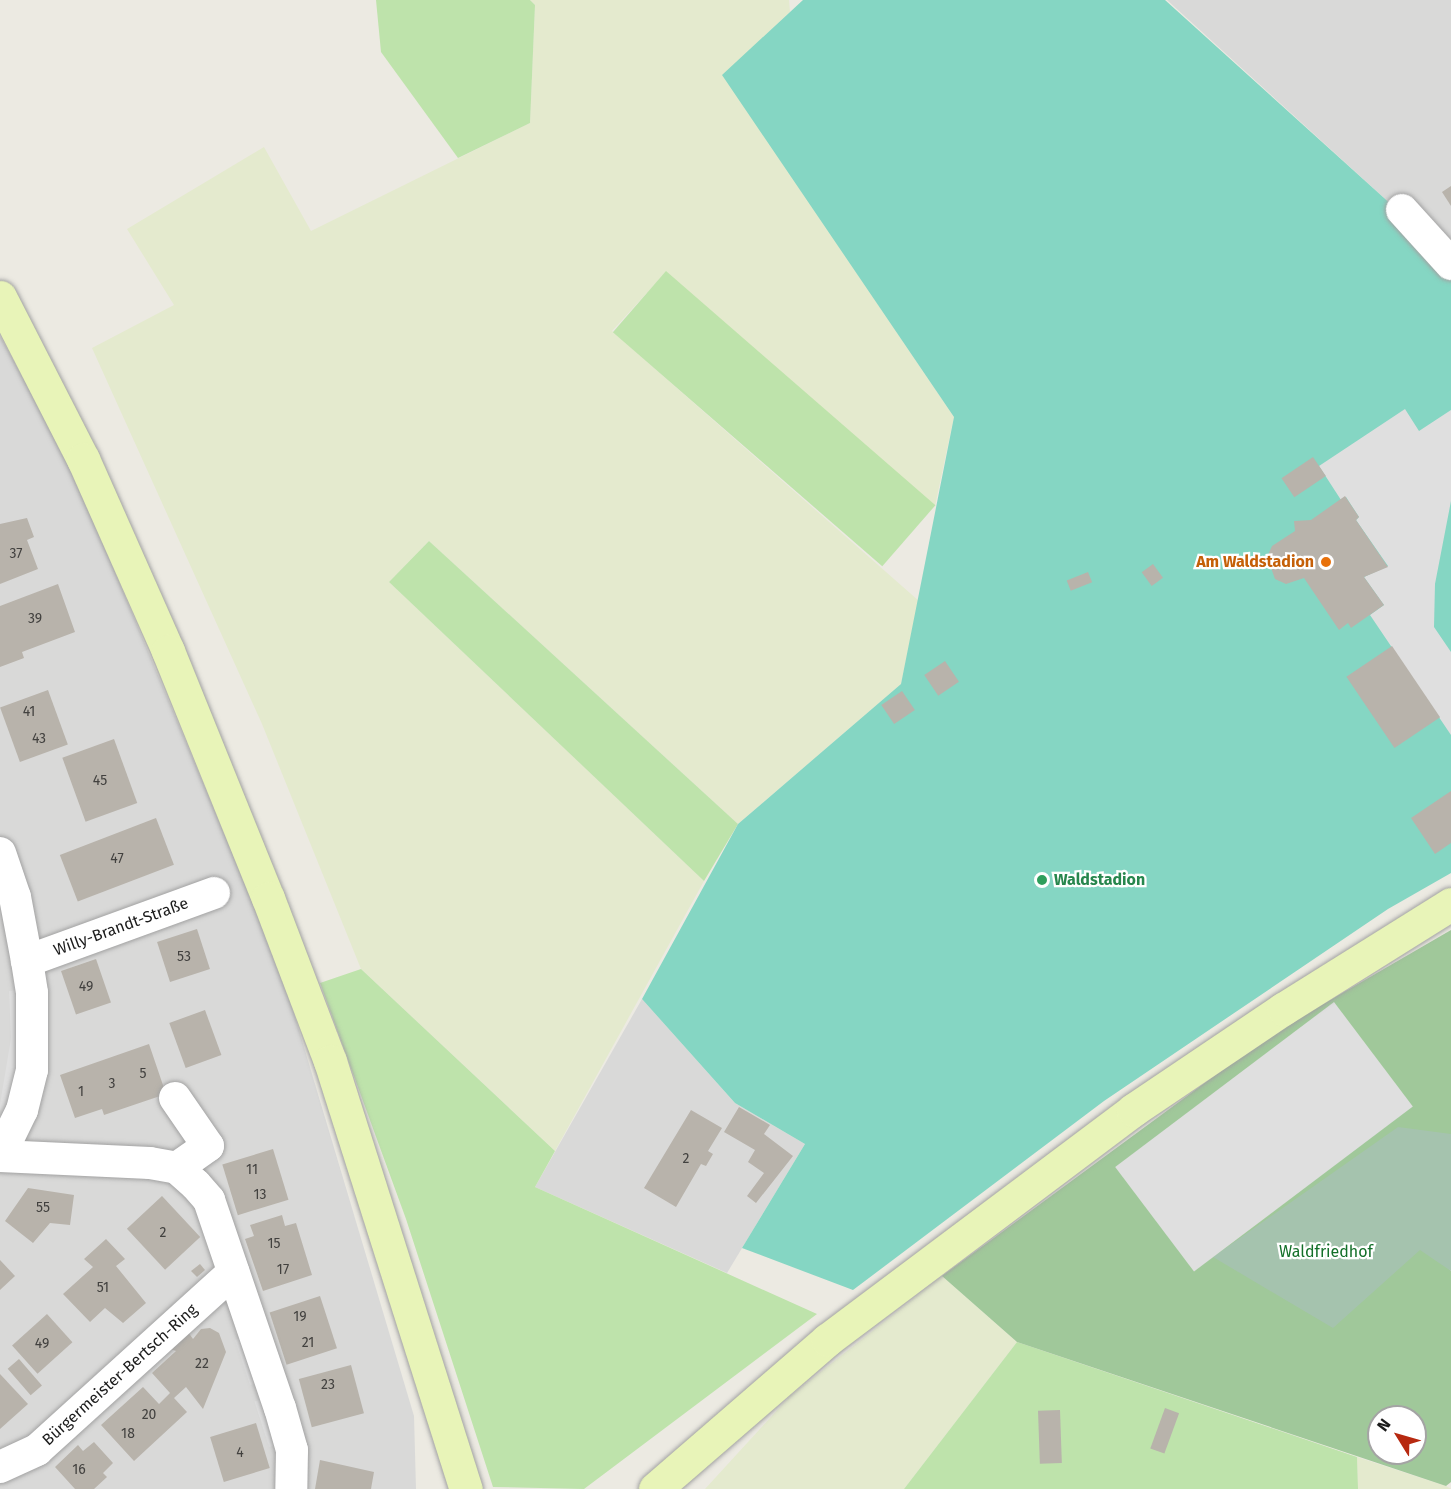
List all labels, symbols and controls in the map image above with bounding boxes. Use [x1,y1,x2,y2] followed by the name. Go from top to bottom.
[9,546,23,562] house number: 37
[1196,552,1314,572] place label: Am Waldstadion
[1319,555,1333,569] marker: Am Waldstadion
[28,611,42,627] house number: 39
[23,704,35,720] house number: 41
[32,731,46,747] house number: 43
[93,773,107,789] house number: 45
[110,851,124,867] house number: 47
[1054,870,1145,890] place label: Waldstadion
[1035,873,1049,887] marker: Waldstadion
[51,894,191,960] street label: Willy-Brandt-Straße
[177,949,191,965] house number: 53
[79,979,93,995] house number: 49
[139,1066,147,1082] house number: 5
[109,1076,115,1092] house number: 3
[78,1084,84,1100] house number: 1
[683,1151,689,1167] house number: 2
[246,1162,258,1178] house number: 11
[253,1187,267,1203] house number: 13
[36,1200,50,1216] house number: 55
[160,1225,166,1241] house number: 2
[267,1236,281,1252] house number: 15
[1279,1242,1373,1262] park label: Waldfriedhof
[277,1262,289,1278] house number: 17
[97,1280,109,1296] house number: 51
[39,1300,201,1450] street label: Bürgermeister-Bertsch-Ring
[293,1309,307,1325] house number: 19
[302,1335,314,1351] house number: 21
[35,1336,49,1352] house number: 49
[195,1356,209,1372] house number: 22
[321,1377,335,1393] house number: 23
[1367,1405,1427,1465] north arrow
[142,1407,156,1423] house number: 20
[1373,1415,1395,1435] text: N
[121,1426,135,1442] house number: 18
[236,1445,244,1461] house number: 4
[72,1462,86,1478] house number: 16

